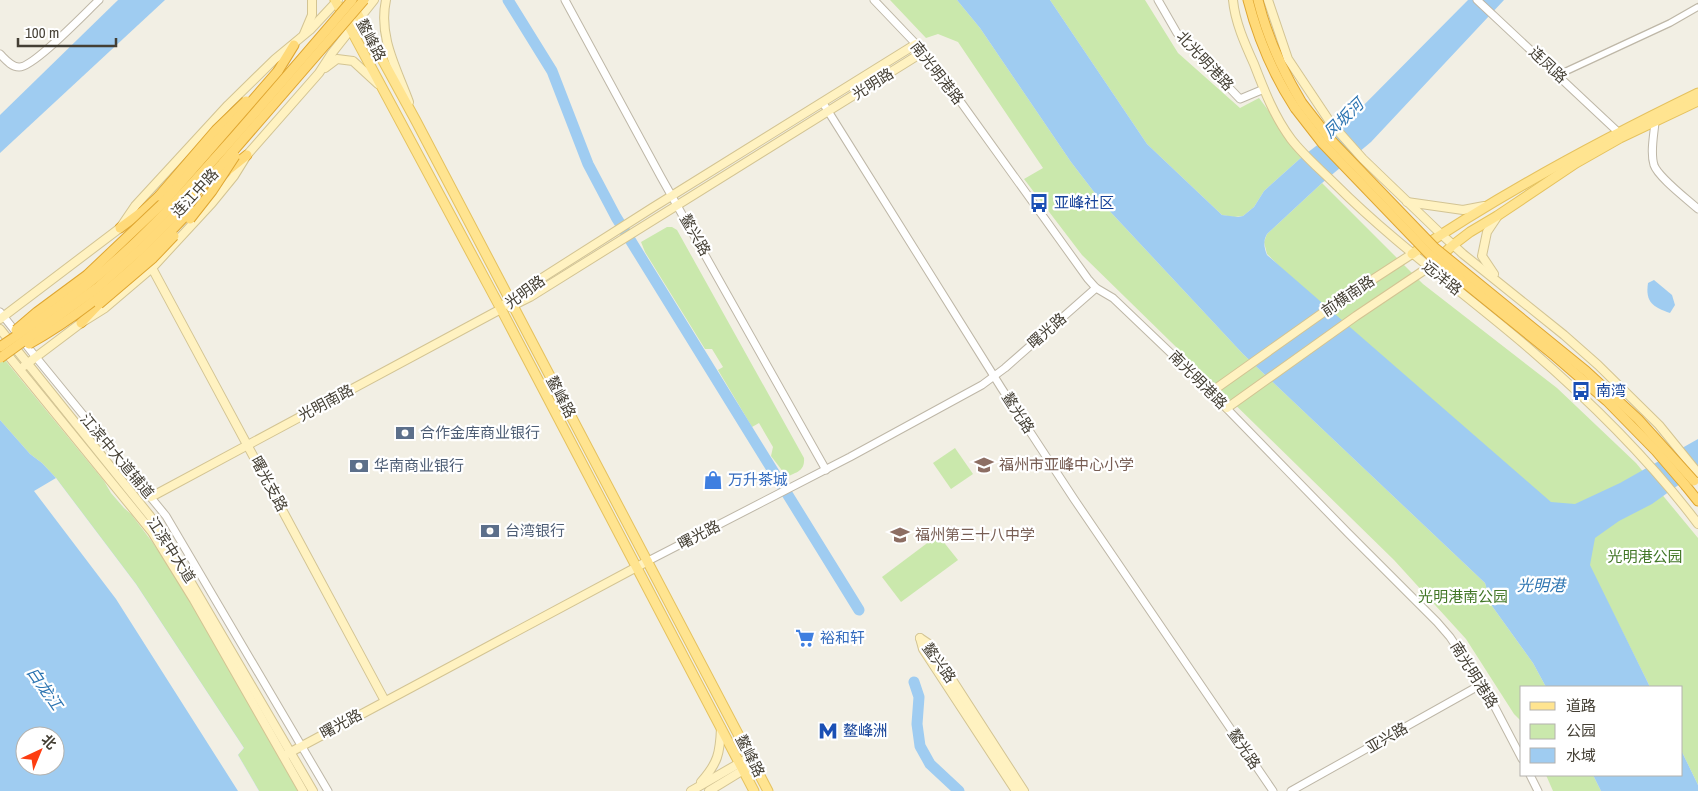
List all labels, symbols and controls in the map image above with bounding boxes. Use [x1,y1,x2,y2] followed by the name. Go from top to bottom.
[18,15,115,47] scale bar
[352,15,391,65] street label: 鳌峰路
[25,22,59,43] text: 100 m
[1172,26,1239,95] street label: 北光明港路
[906,37,969,109] street label: 南光明港路
[1525,42,1572,88] street label: 连凤路
[848,63,897,104] street label: 光明路
[1318,91,1370,143] water label: 凤坂河
[166,164,223,222] street label: 连江中路
[1028,192,1050,214] bus stop icon: 亚峰社区
[1054,192,1114,213] place label: 亚峰社区
[675,210,716,259] street label: 鳌兴路
[1418,255,1466,300] street label: 远洋路
[500,270,549,313] street label: 光明路
[1317,270,1378,321] street label: 前横南路
[1023,308,1071,353] street label: 曙光路
[1164,346,1232,414] street label: 南光明港路
[542,372,581,422] street label: 鳌峰路
[294,379,357,426] street label: 光明南路
[1570,380,1592,402] bus stop icon: 南湾
[1596,380,1626,401] place label: 南湾
[997,388,1039,437] street label: 鳌光路
[76,409,159,503] street label: 江滨中大道辅道
[394,422,416,444] bank icon: 合作金库商业银行
[420,422,540,443] place label: 合作金库商业银行
[246,452,293,515] street label: 曙光支路
[973,454,995,476] school or university icon: 福州市亚峰中心小学
[999,454,1134,475] place label: 福州市亚峰中心小学
[348,455,370,477] bank icon: 华南商业银行
[374,455,464,476] place label: 华南商业银行
[702,469,724,491] shop icon: 万升茶城
[728,469,788,490] place label: 万升茶城
[142,513,201,587] street label: 江滨中大道
[674,515,724,554] street label: 曙光路
[479,520,501,542] bank icon: 台湾银行
[505,520,565,541] place label: 台湾银行
[889,524,911,546] school or university icon: 福州第三十八中学
[915,524,1035,545] place label: 福州第三十八中学
[1607,546,1683,567] park label: 光明港公园
[1517,574,1567,596] water label: 光明港
[1418,586,1508,607] park label: 光明港南公园
[794,627,816,649] supermarket icon: 裕和轩
[820,627,865,648] place label: 裕和轩
[1446,637,1503,712] street label: 南光明港路
[918,638,961,687] street label: 鳌兴路
[22,662,69,716] water label: 白龙江
[1520,686,1683,776] legend
[1566,695,1596,716] text: 道路
[316,704,366,743] street label: 曙光路
[1362,717,1411,758] street label: 亚兴路
[817,720,839,742] metro station icon: 鳌峰洲
[843,720,888,741] place label: 鳌峰洲
[1566,720,1596,741] text: 公园
[1223,724,1266,773] street label: 鳌光路
[15,726,65,776] north arrow
[38,730,60,753] text: 北
[731,731,770,781] street label: 鳌峰路
[1566,745,1596,766] text: 水域

